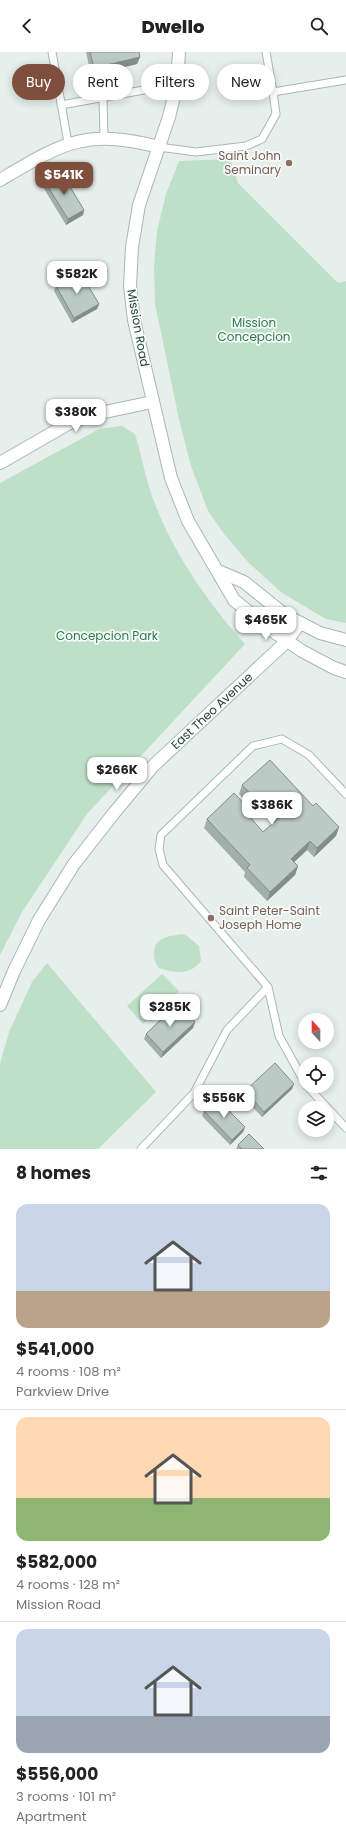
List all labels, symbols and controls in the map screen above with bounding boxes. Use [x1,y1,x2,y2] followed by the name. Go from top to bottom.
[142,14,204,39] text: Dwello
[16,15,38,37] icon: back
[308,15,330,37] icon: search
[12,64,65,100] chip: Buy
[73,64,133,100] chip: Rent
[141,64,209,100] chip: Filters
[217,64,275,100] chip: New
[218,147,281,178] place label: Saint John Seminary
[284,158,294,168] marker: Saint John Seminary
[36,162,92,196] pin: $541K
[44,165,84,184] text: $541K
[49,261,105,295] pin: $582K
[56,264,98,283] text: $582K
[123,288,154,368] street label: Mission Road
[217,314,291,345] park label: Mission Concepcion
[48,399,104,433] pin: $380K
[55,402,97,421] text: $380K
[238,607,294,641] pin: $465K
[244,610,288,629] text: $465K
[56,627,159,644] park label: Concepcion Park
[167,668,256,753] street label: East Theo Avenue
[89,757,145,791] pin: $266K
[96,760,138,779] text: $266K
[244,792,300,826] pin: $386K
[251,795,293,814] text: $386K
[219,902,320,933] place label: Saint Peter-Saint Joseph Home
[206,913,216,923] marker: Saint Peter-Saint Joseph Home
[142,994,198,1028] pin: $285K
[149,997,191,1016] text: $285K
[298,1013,334,1049] north arrow
[298,1013,334,1137] map controls
[298,1057,334,1093] button: locate
[196,1085,252,1119] pin: $556K
[203,1088,245,1107] text: $556K
[298,1101,334,1137] button: layers
[16,1161,91,1185] text: 8 homes
[308,1162,330,1184] icon: filters
[137,1230,209,1302] icon: home
[16,1337,94,1361] text: $541,000
[16,1362,121,1381] text: 4 rooms · 108 m²
[16,1382,109,1401] text: Parkview Drive
[137,1443,209,1515] icon: home
[16,1550,97,1574] text: $582,000
[16,1575,120,1594] text: 4 rooms · 128 m²
[16,1595,101,1614] text: Mission Road
[137,1655,209,1727] icon: home
[16,1762,98,1786] text: $556,000
[16,1787,116,1806] text: 3 rooms · 101 m²
[16,1807,86,1826] text: Apartment

